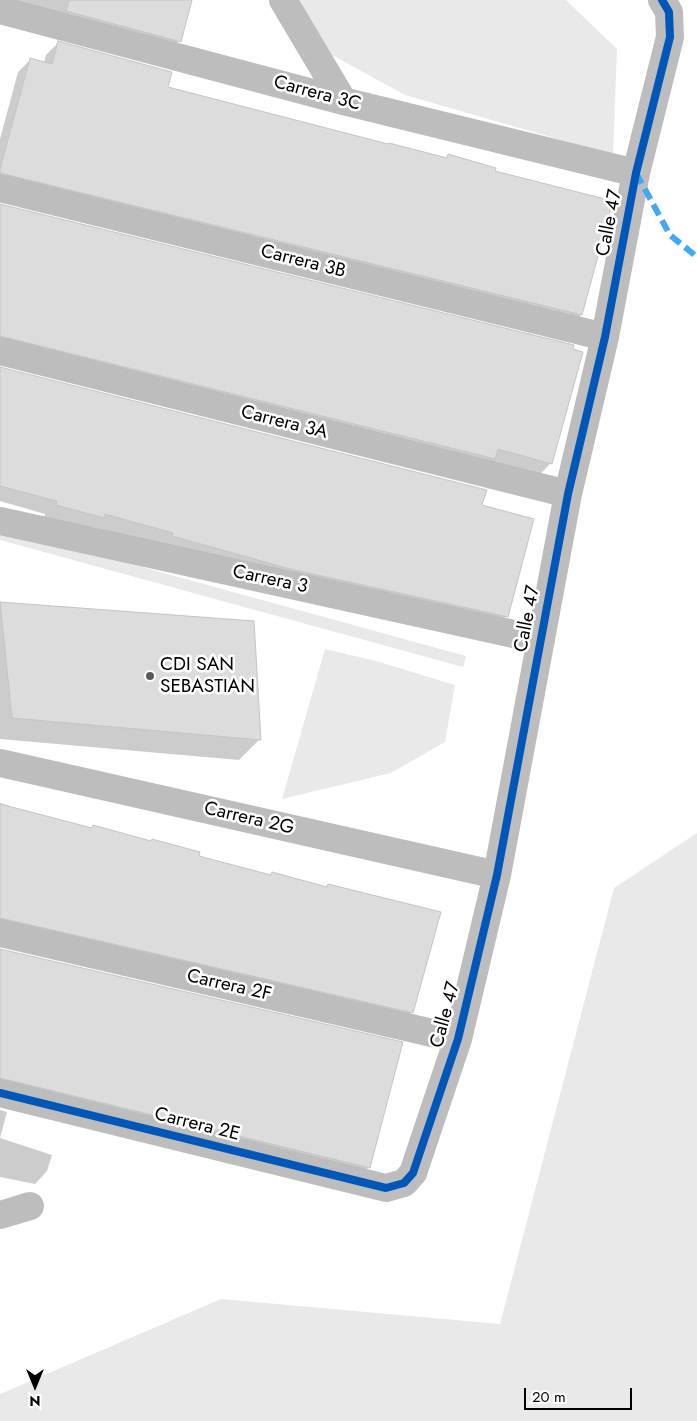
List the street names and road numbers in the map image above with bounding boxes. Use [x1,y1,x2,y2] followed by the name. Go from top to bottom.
[271,71,363,117] street label: Carrera 3C
[592,188,628,258] street label: Calle 47
[258,240,348,284] street label: Carrera 3B
[238,401,330,445] street label: Carrera 3A
[230,561,310,599] street label: Carrera 3
[510,584,546,654] street label: Calle 47
[202,798,296,840] street label: Carrera 2G
[184,965,274,1007] street label: Carrera 2F
[426,979,466,1051] street label: Calle 47
[152,1103,242,1147] street label: Carrera 2E

